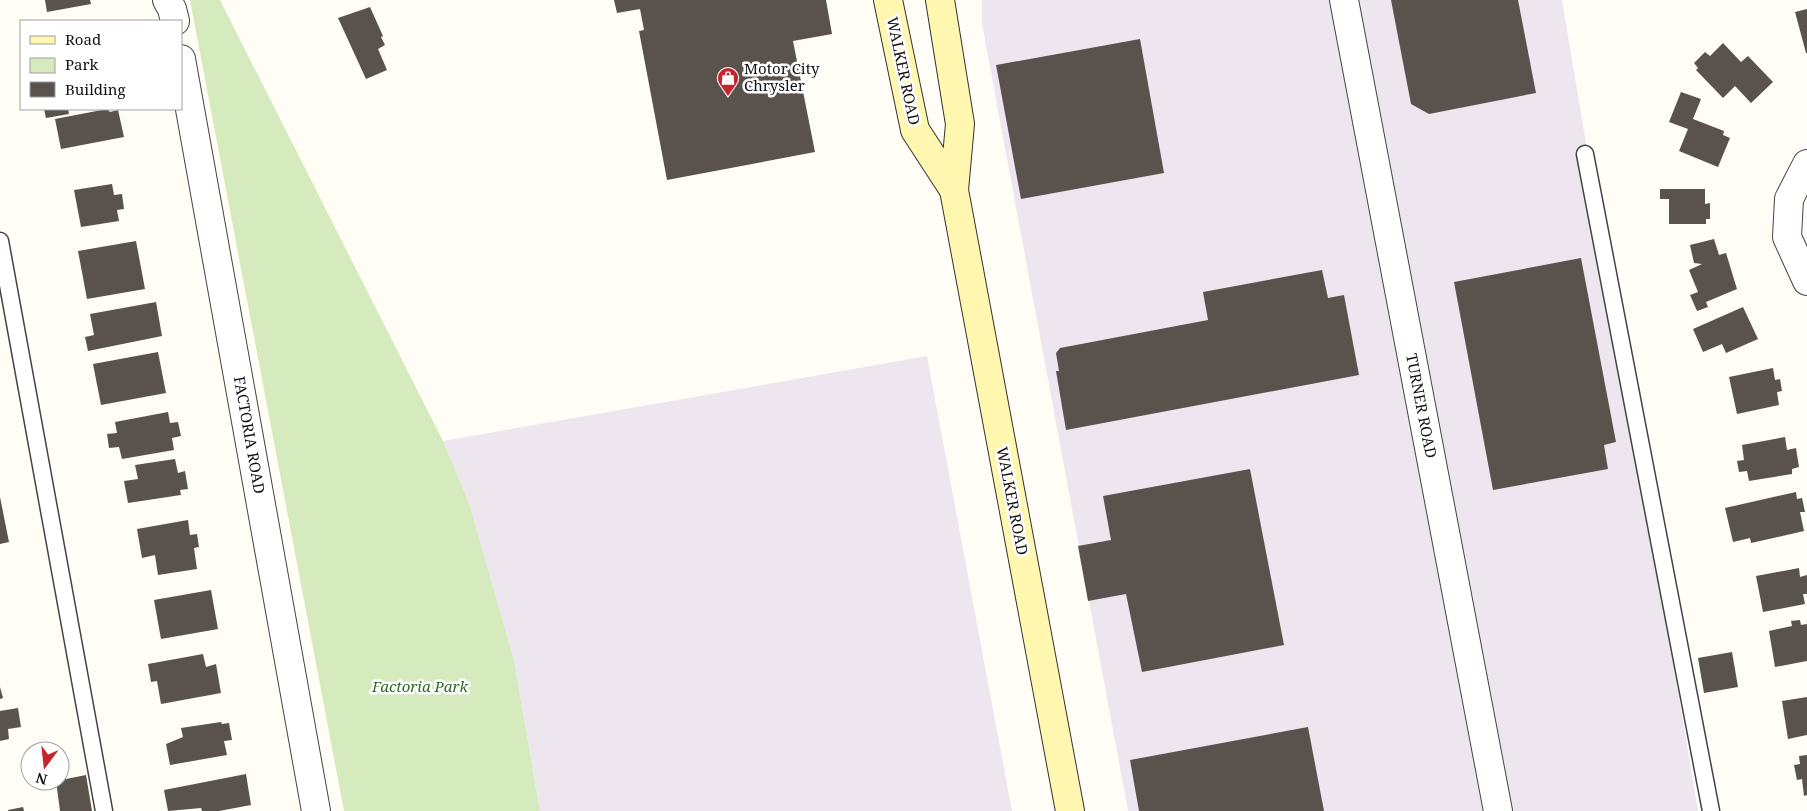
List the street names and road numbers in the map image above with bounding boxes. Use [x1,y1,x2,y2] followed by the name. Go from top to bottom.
[883,15,925,127] street label: WALKER ROAD
[1402,352,1442,460] street label: TURNER ROAD
[230,375,270,495] street label: FACTORIA ROAD
[993,445,1033,557] street label: WALKER ROAD

